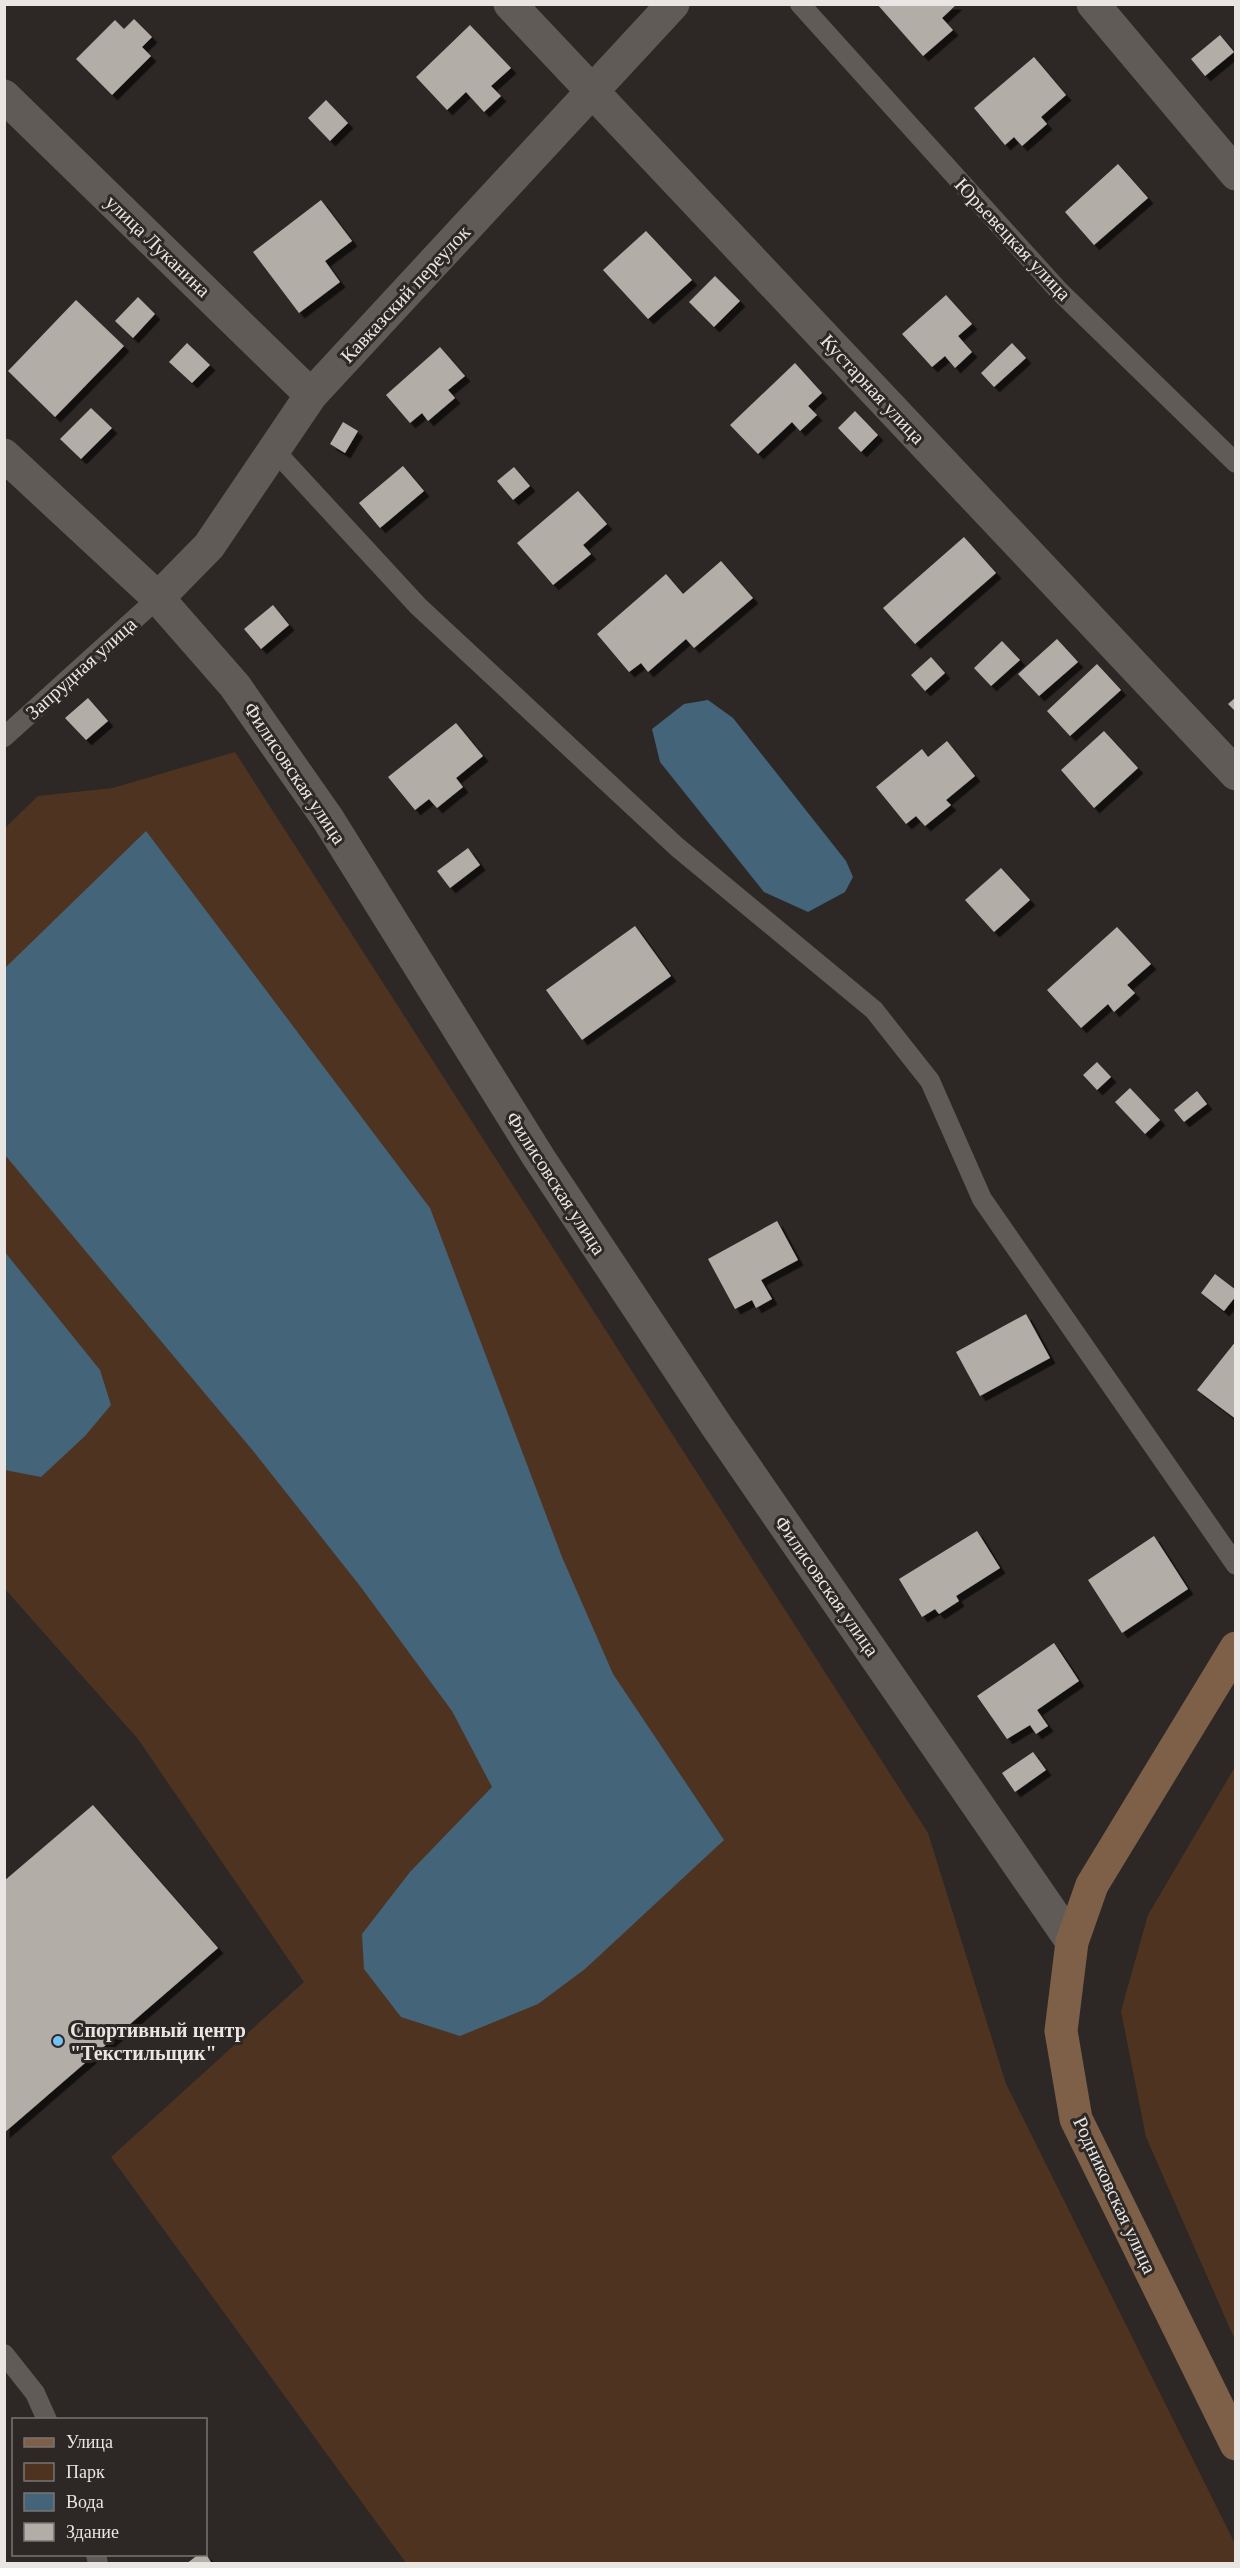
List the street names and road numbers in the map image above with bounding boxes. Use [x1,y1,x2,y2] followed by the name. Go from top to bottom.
[950,173,1075,306] street label: Юрьевецкая улица
[100,191,215,302] street label: улица Луканина
[336,221,475,368] street label: Кавказский переулок
[816,330,929,449] street label: Кустарная улица
[21,613,142,724] street label: Запрудная улица
[239,698,351,849] street label: Филисовская улица
[501,1107,611,1259] street label: Филисовская улица
[770,1512,884,1661] street label: Филисовская улица
[1068,2113,1161,2277] street label: Родниковская улица

